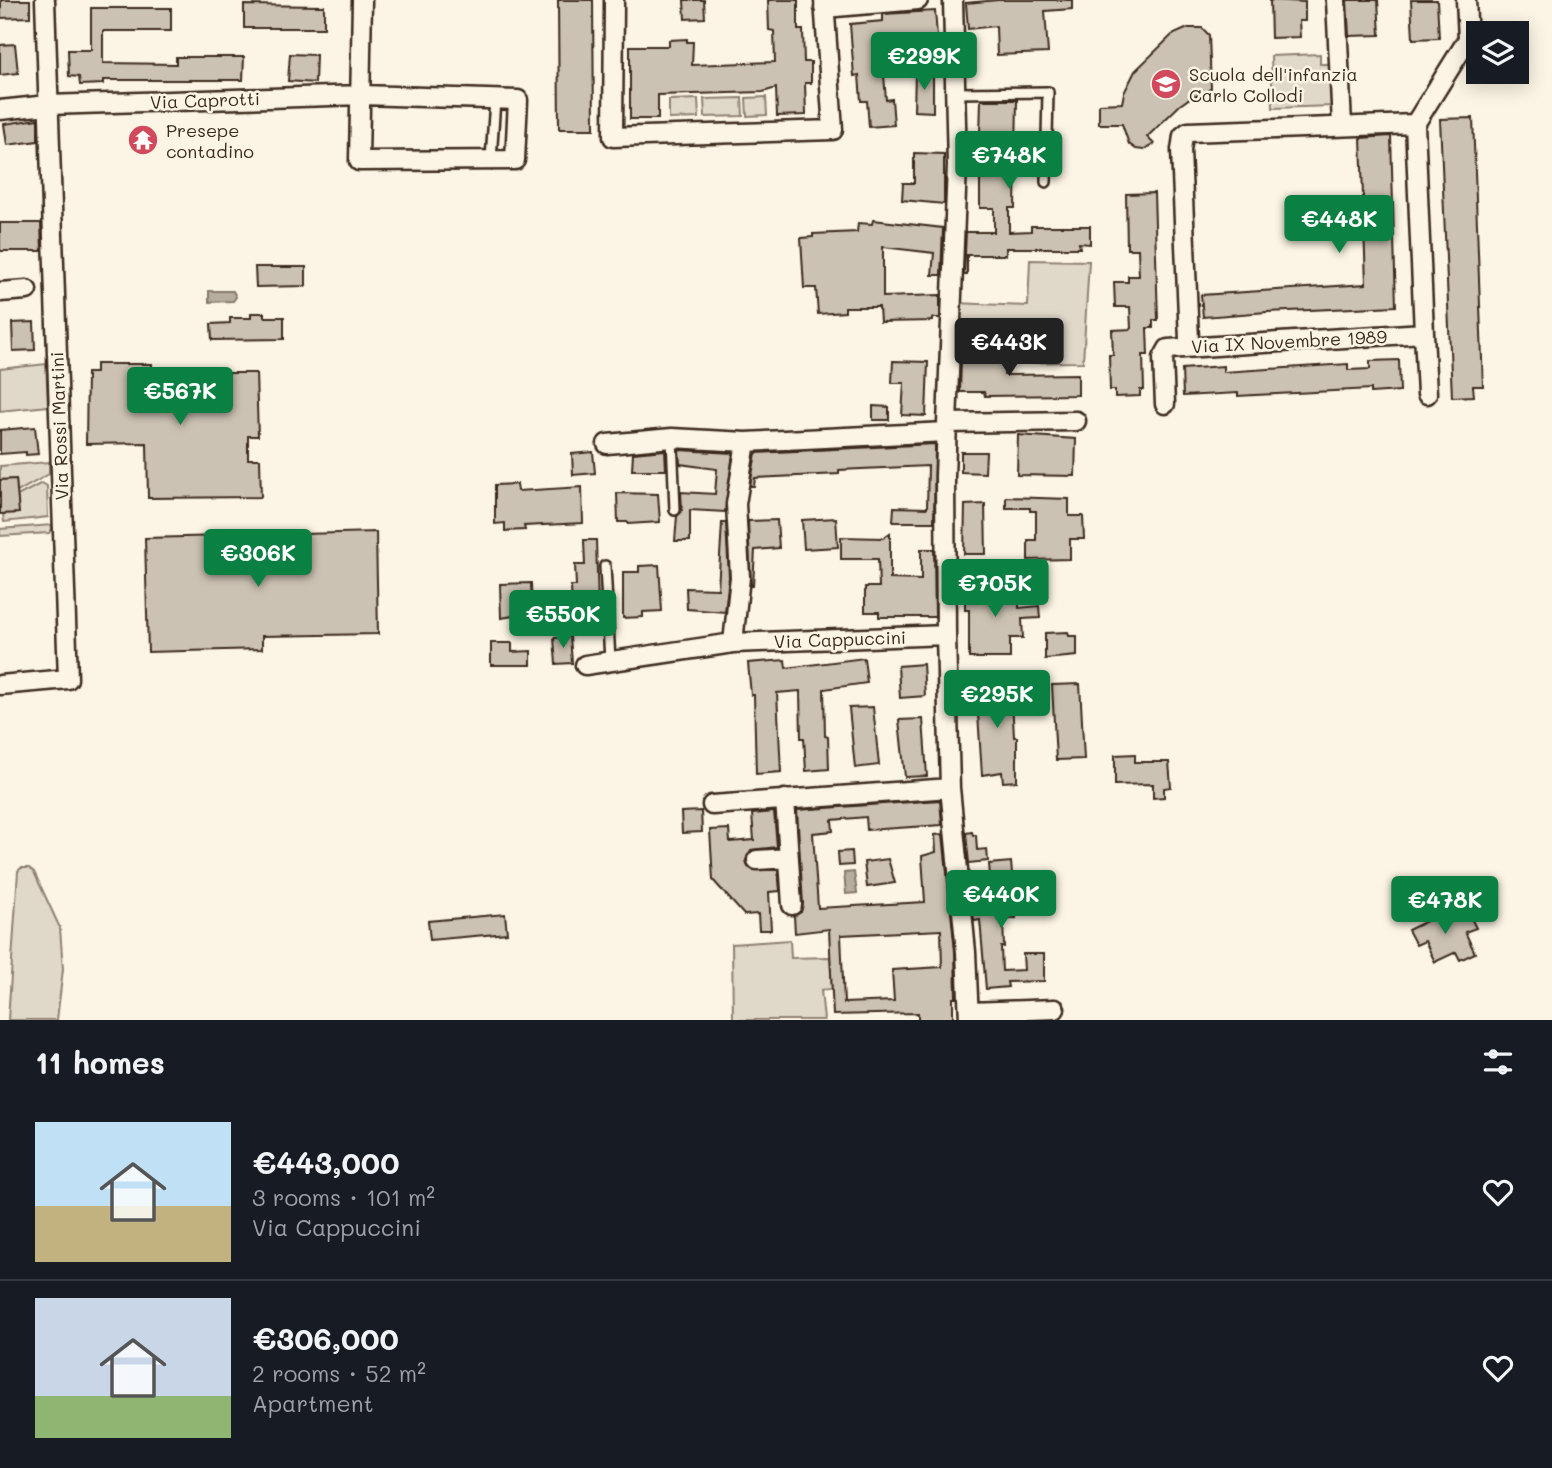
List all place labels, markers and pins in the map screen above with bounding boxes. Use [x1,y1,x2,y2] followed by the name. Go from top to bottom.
[875,32,973,92] pin: €299K
[1189,62,1358,107] place label: Scuola dell'infanzia Carlo Collodi
[1149,67,1183,101] school or university icon: Scuola dell'infanzia Carlo Collodi
[166,118,254,163] place label: Presepe contadino
[126,123,160,157] temple icon: Presepe contadino
[960,132,1058,191] pin: €748K
[1290,196,1388,255] pin: €448K
[960,318,1058,378] pin: €443K
[131,368,229,427] pin: €567K
[209,530,307,589] pin: €306K
[946,560,1044,619] pin: €705K
[514,590,612,650] pin: €550K
[948,670,1046,730] pin: €295K
[952,870,1050,930] pin: €440K
[1396,876,1494,936] pin: €478K

